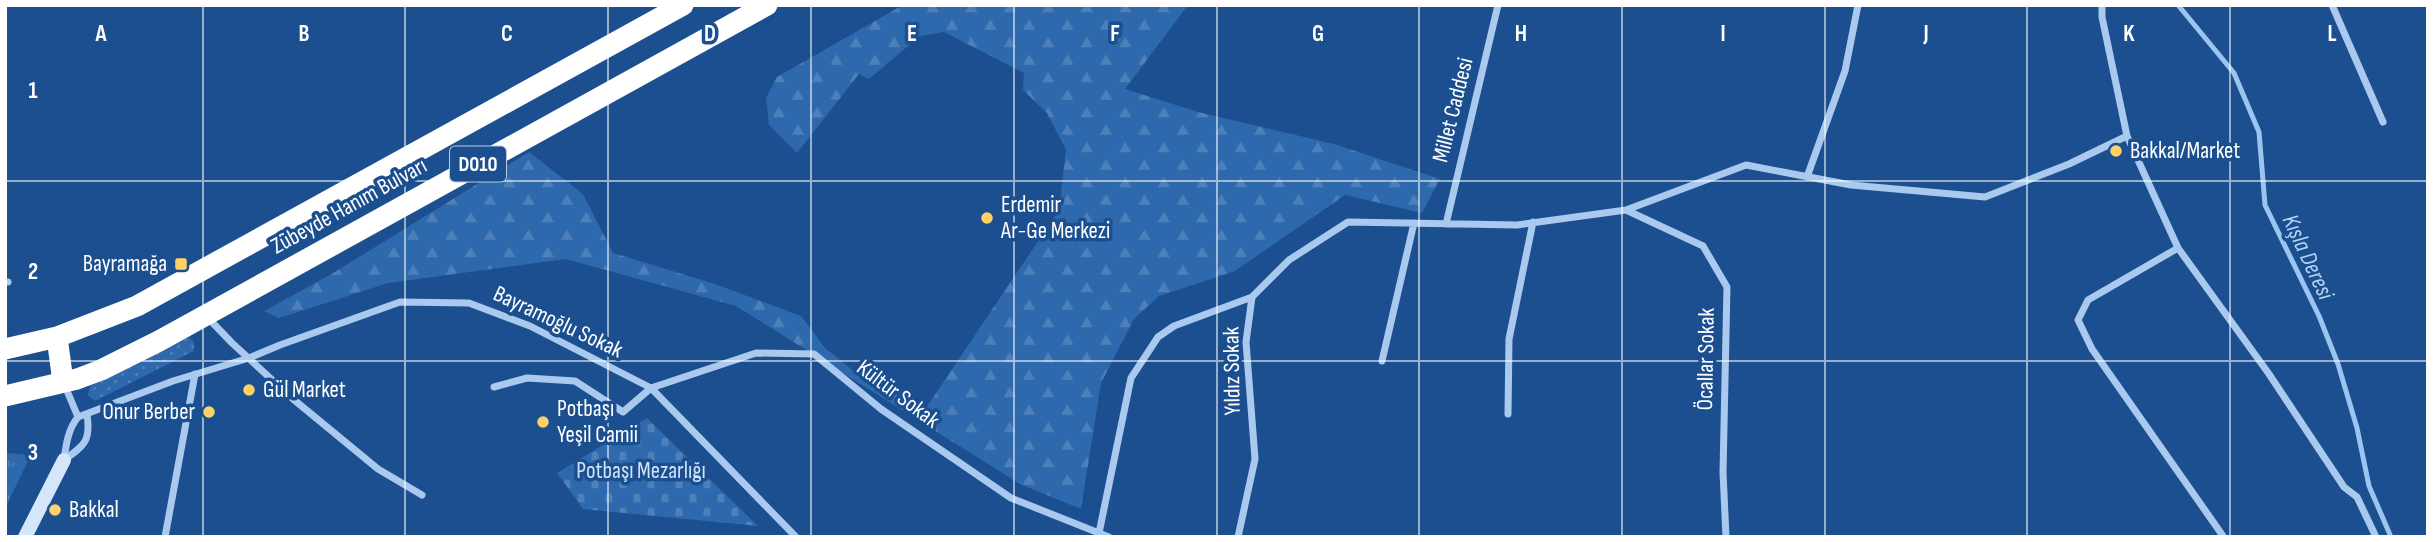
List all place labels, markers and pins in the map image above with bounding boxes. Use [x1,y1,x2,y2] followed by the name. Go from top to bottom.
[2130,137,2240,165] place label: Bakkal/Market
[2108,143,2124,159] marker: Bakkal/Market
[1000,191,1110,245] place label: Erdemir Ar-Ge Merkezi
[979,210,995,226] marker: Erdemir Ar-Ge Merkezi
[83,250,167,278] place label: Bayramağa
[173,256,189,272] marker: Bayramağa
[263,376,346,404] place label: Gül Market
[241,382,257,398] marker: Gül Market
[557,395,638,449] place label: Potbaşı Yeşil Camii
[102,398,195,426] place label: Onur Berber
[201,404,217,420] marker: Onur Berber
[535,414,551,430] marker: Potbaşı Yeşil Camii
[69,496,119,524] place label: Bakkal
[47,502,63,518] marker: Bakkal

